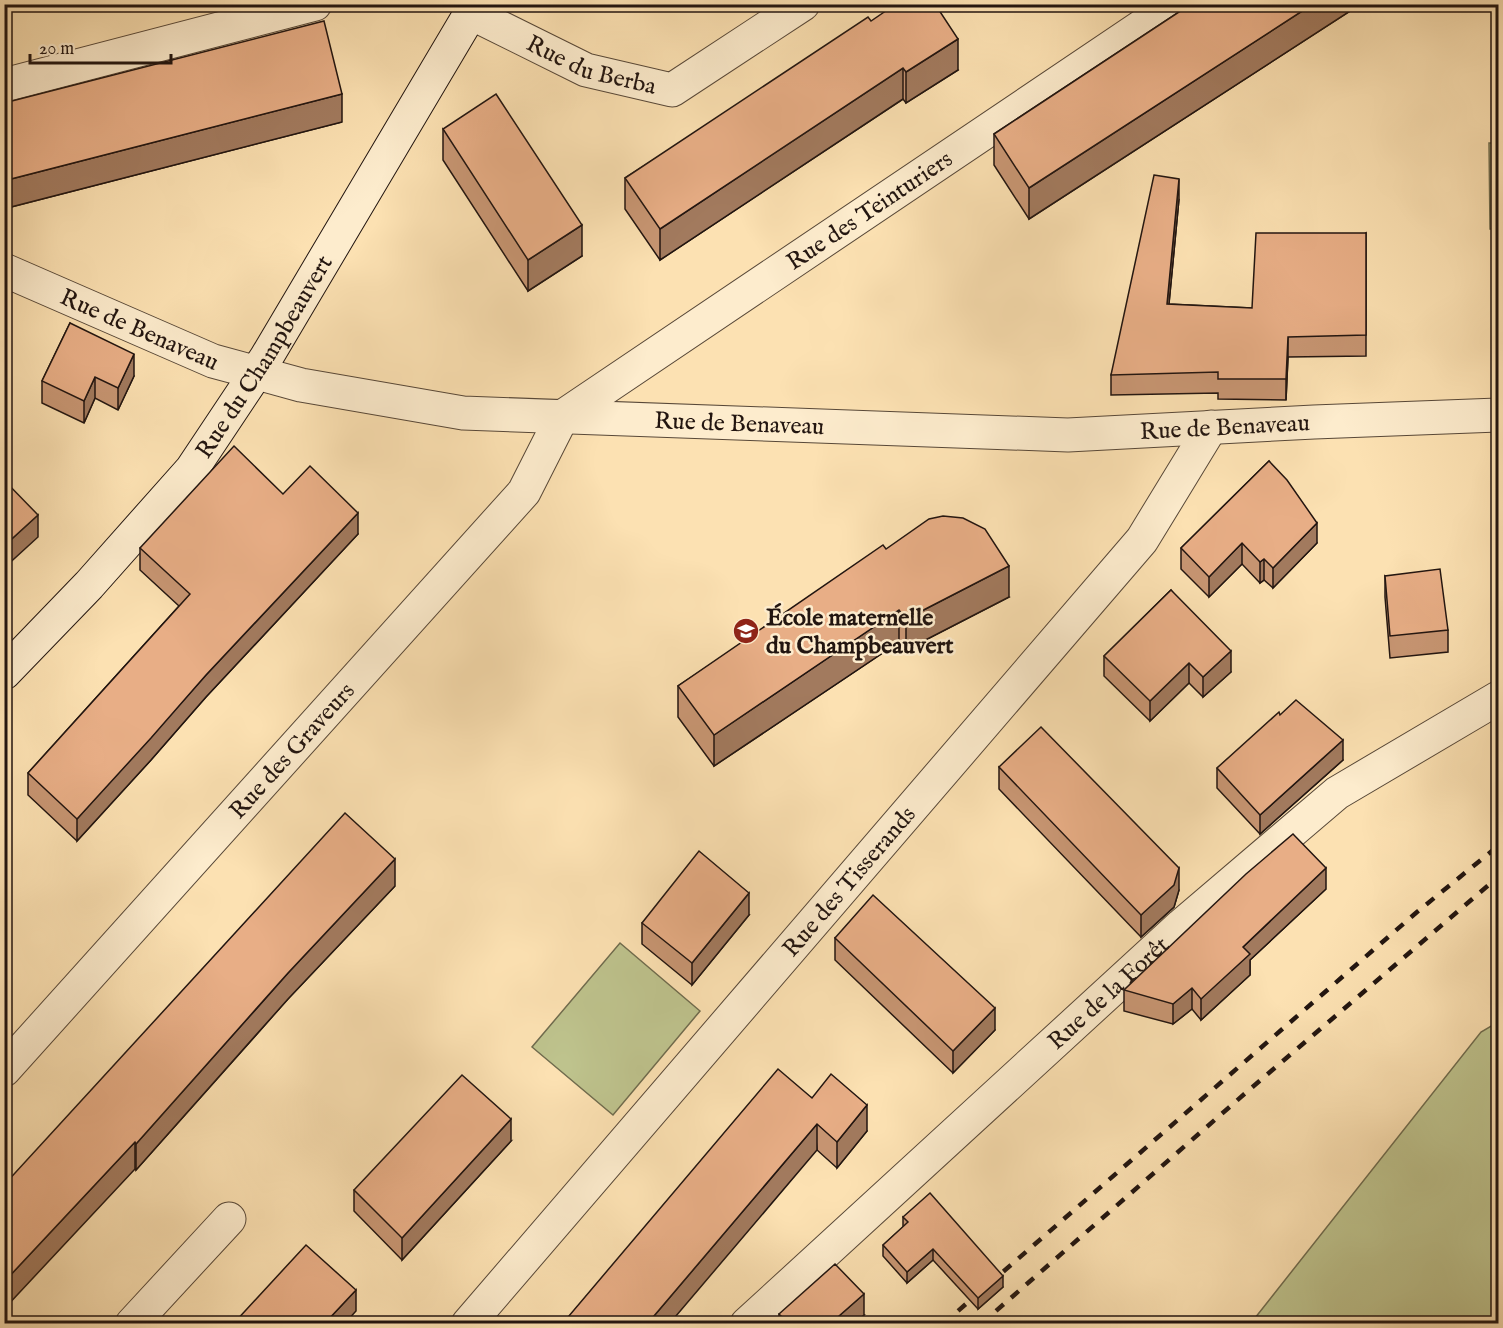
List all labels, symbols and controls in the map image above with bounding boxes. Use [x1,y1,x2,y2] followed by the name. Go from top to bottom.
[30,27,171,65] scale bar
[521,29,660,103] street label: Rue du Berba
[39,38,74,61] text: 20 m
[781,144,959,278] street label: Rue des Teinturiers
[189,250,341,465] street label: Rue du Champbeauvert
[55,282,223,379] street label: Rue de Benaveau
[654,406,825,443] street label: Rue de Benaveau
[1139,408,1311,448] street label: Rue de Benaveau
[766,603,954,662] place label: École maternelle du Champbeauvert
[731,616,761,646] school or university icon: École maternelle du Champbeauvert
[223,676,362,826] street label: Rue des Graveurs
[776,800,923,964] street label: Rue des Tisserands
[1042,930,1176,1057] street label: Rue de la Forêt

